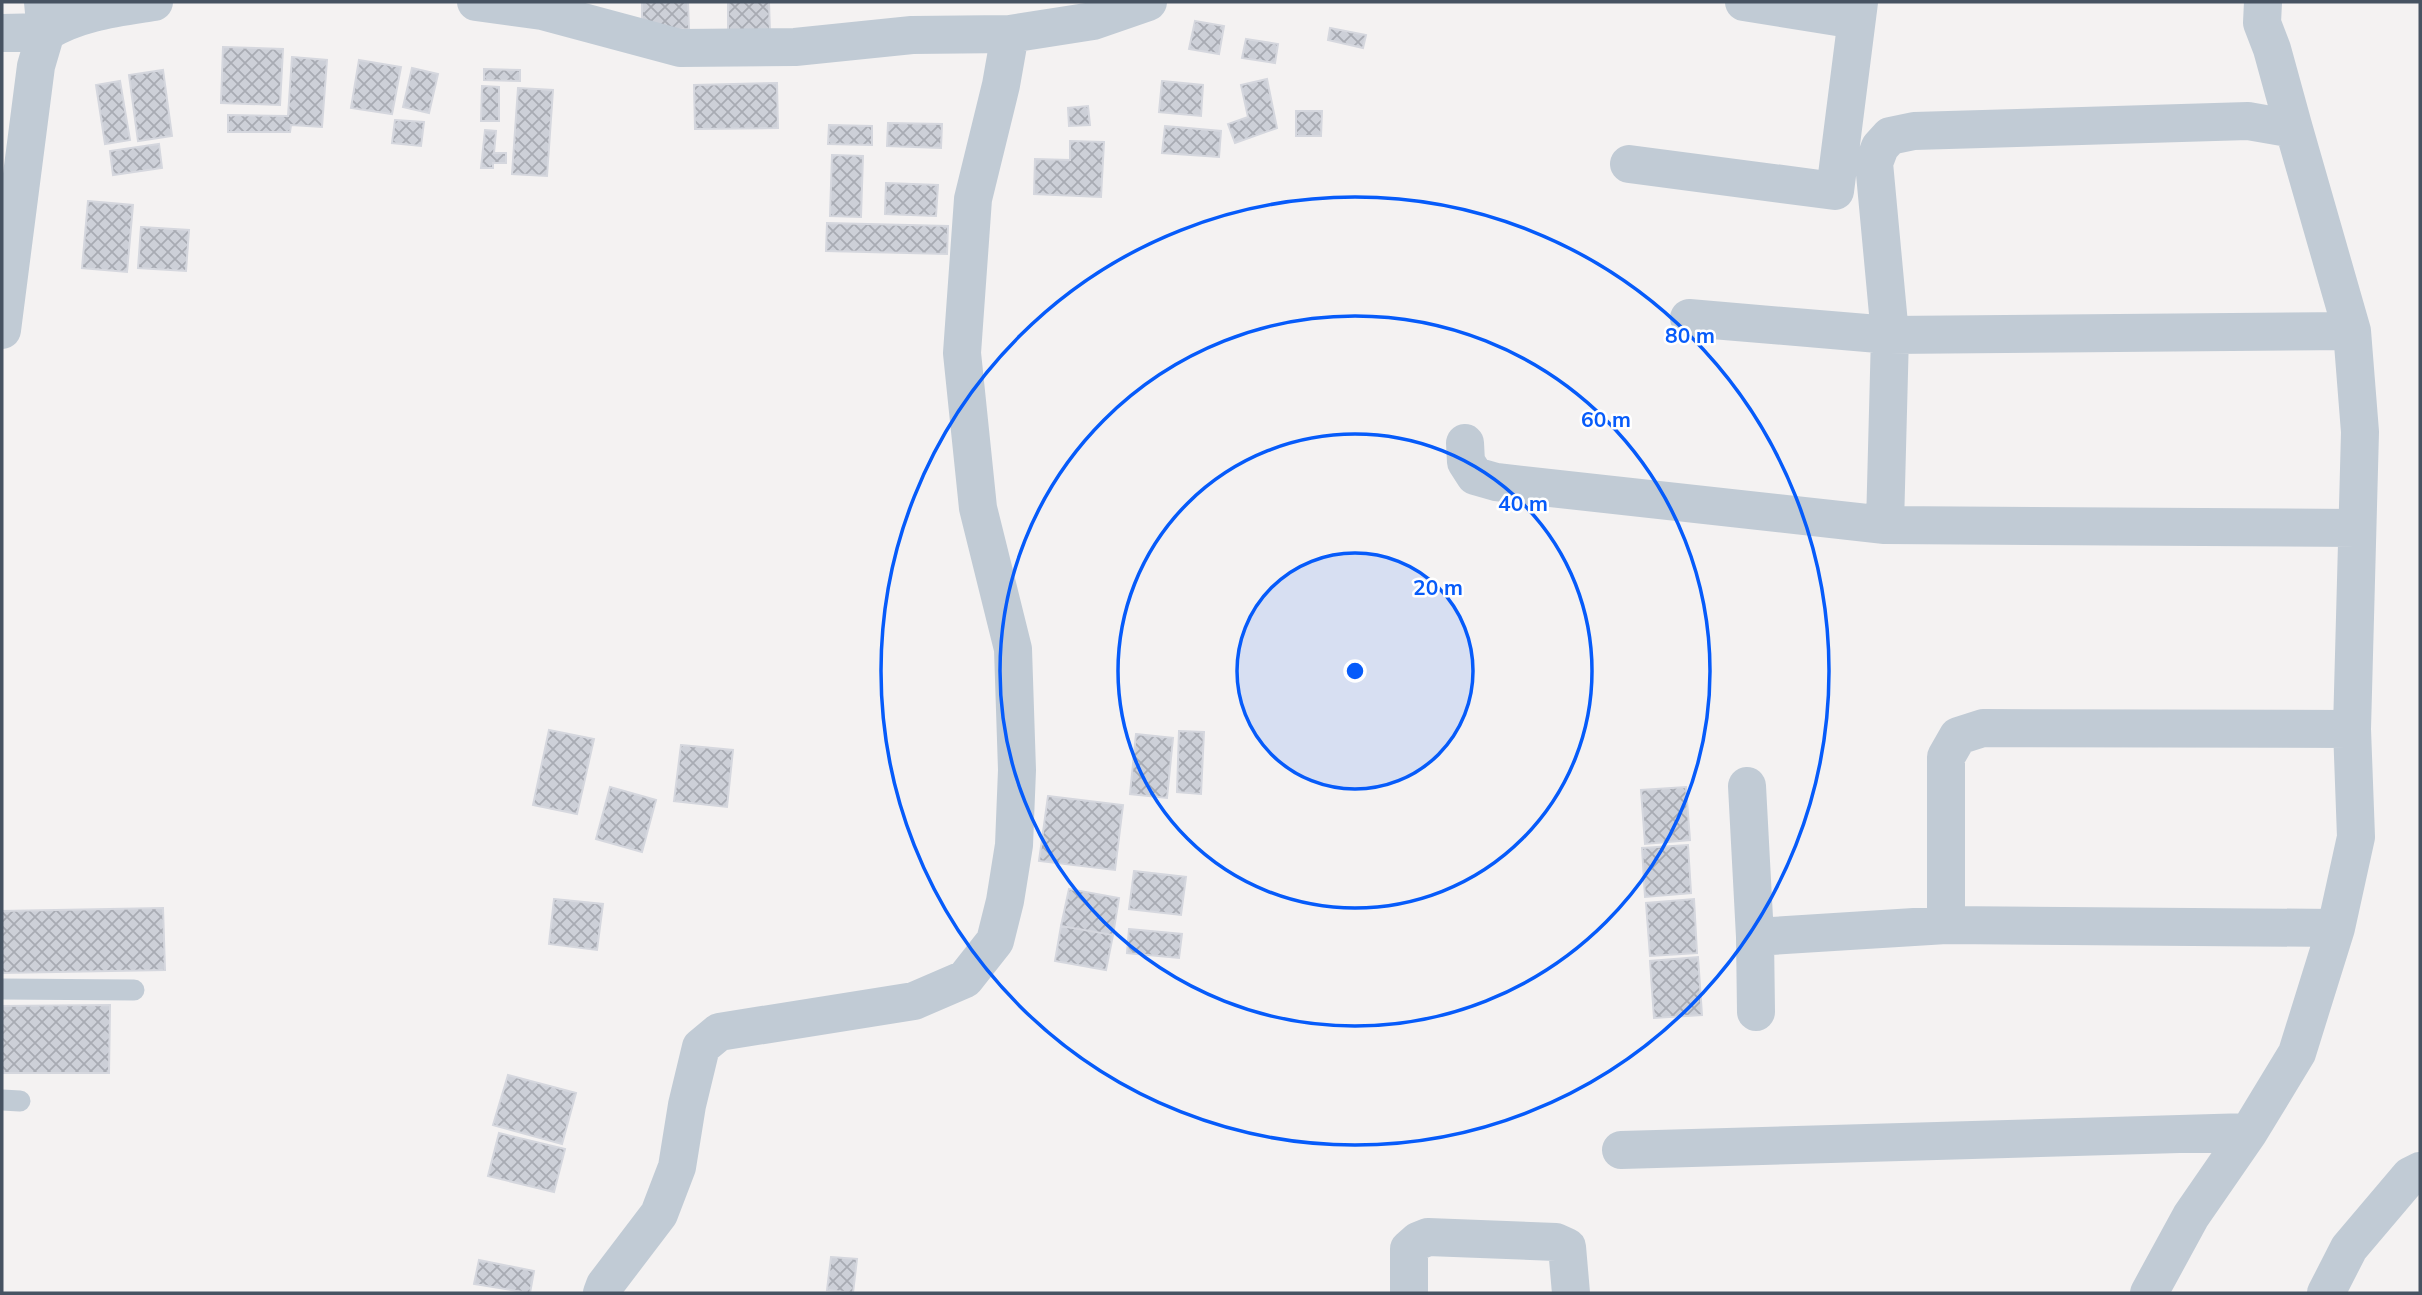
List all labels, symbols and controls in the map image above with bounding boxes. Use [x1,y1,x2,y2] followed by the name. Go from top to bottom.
[1665,322,1715,348] text: 80 m
[1581,406,1631,432] text: 60 m
[1498,490,1548,516] text: 40 m
[1413,574,1463,600] text: 20 m
[1343,659,1367,683] centre of rings

